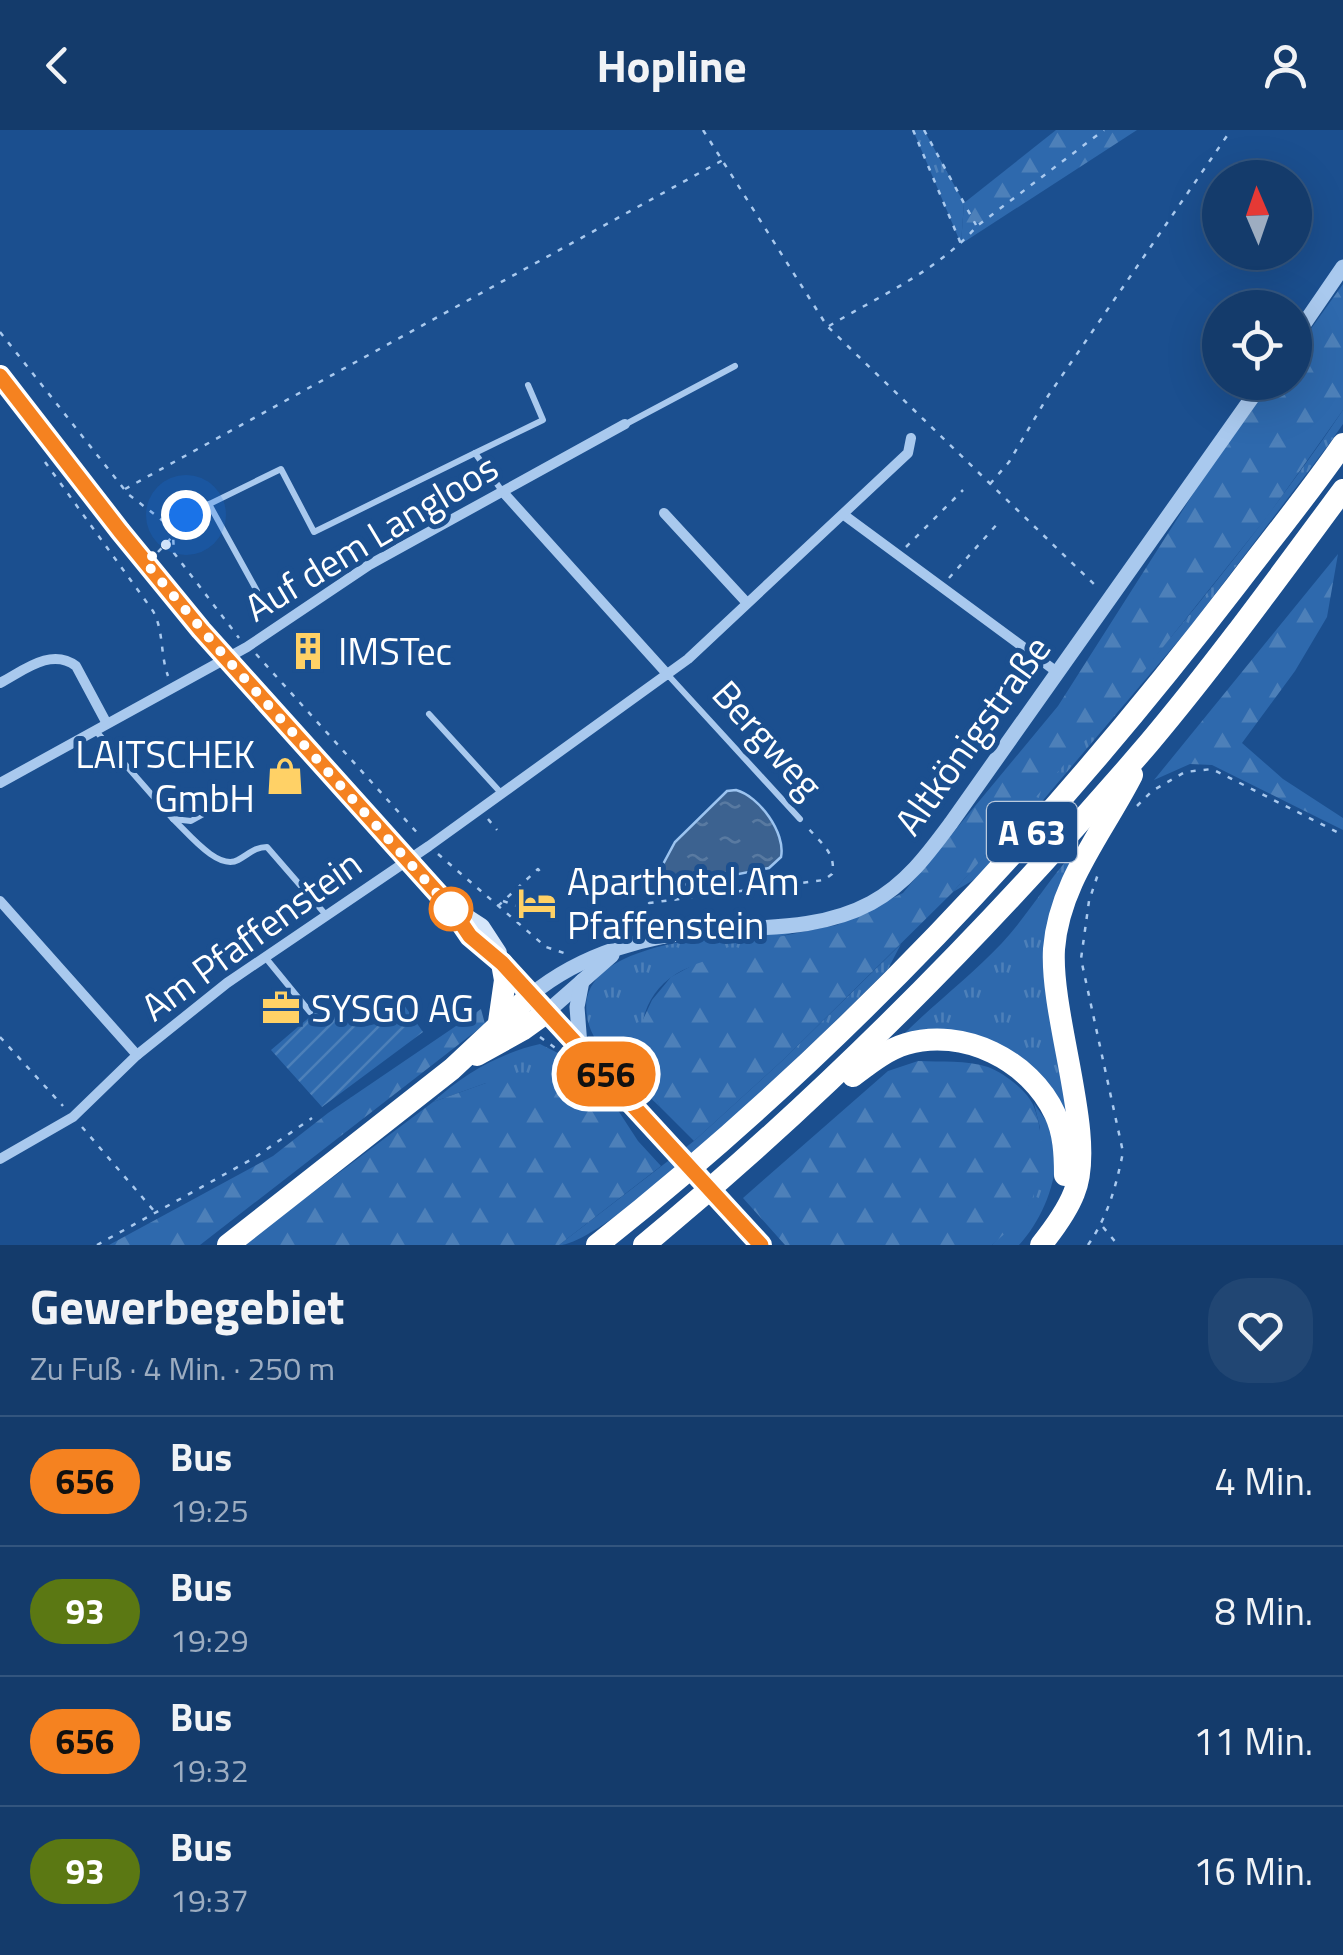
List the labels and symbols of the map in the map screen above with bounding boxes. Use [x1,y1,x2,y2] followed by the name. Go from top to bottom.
[1202,160,1312,270] north arrow
[233,438,509,636] street label: Auf dem Langloos
[161,490,211,540] your location
[338,622,452,680] place label: IMSTec
[879,623,1065,847] street label: Altkönigstraße
[287,630,329,672] building icon: IMSTec
[699,667,837,811] street label: Bergweg
[75,725,255,827] place label: LAITSCHEK GmbH
[264,755,306,797] shop icon: LAITSCHEK GmbH
[987,802,1077,862] road number: A 63
[129,835,373,1035] street label: Am Pfaffenstein
[567,852,800,954] place label: Aparthotel Am Pfaffenstein
[516,882,558,924] hotel icon: Aparthotel Am Pfaffenstein
[430,888,472,930] unlabelled marker
[311,979,474,1037] place label: SYSGO AG
[260,987,302,1029] office icon: SYSGO AG
[548,1042,664,1106] line badge: 656

